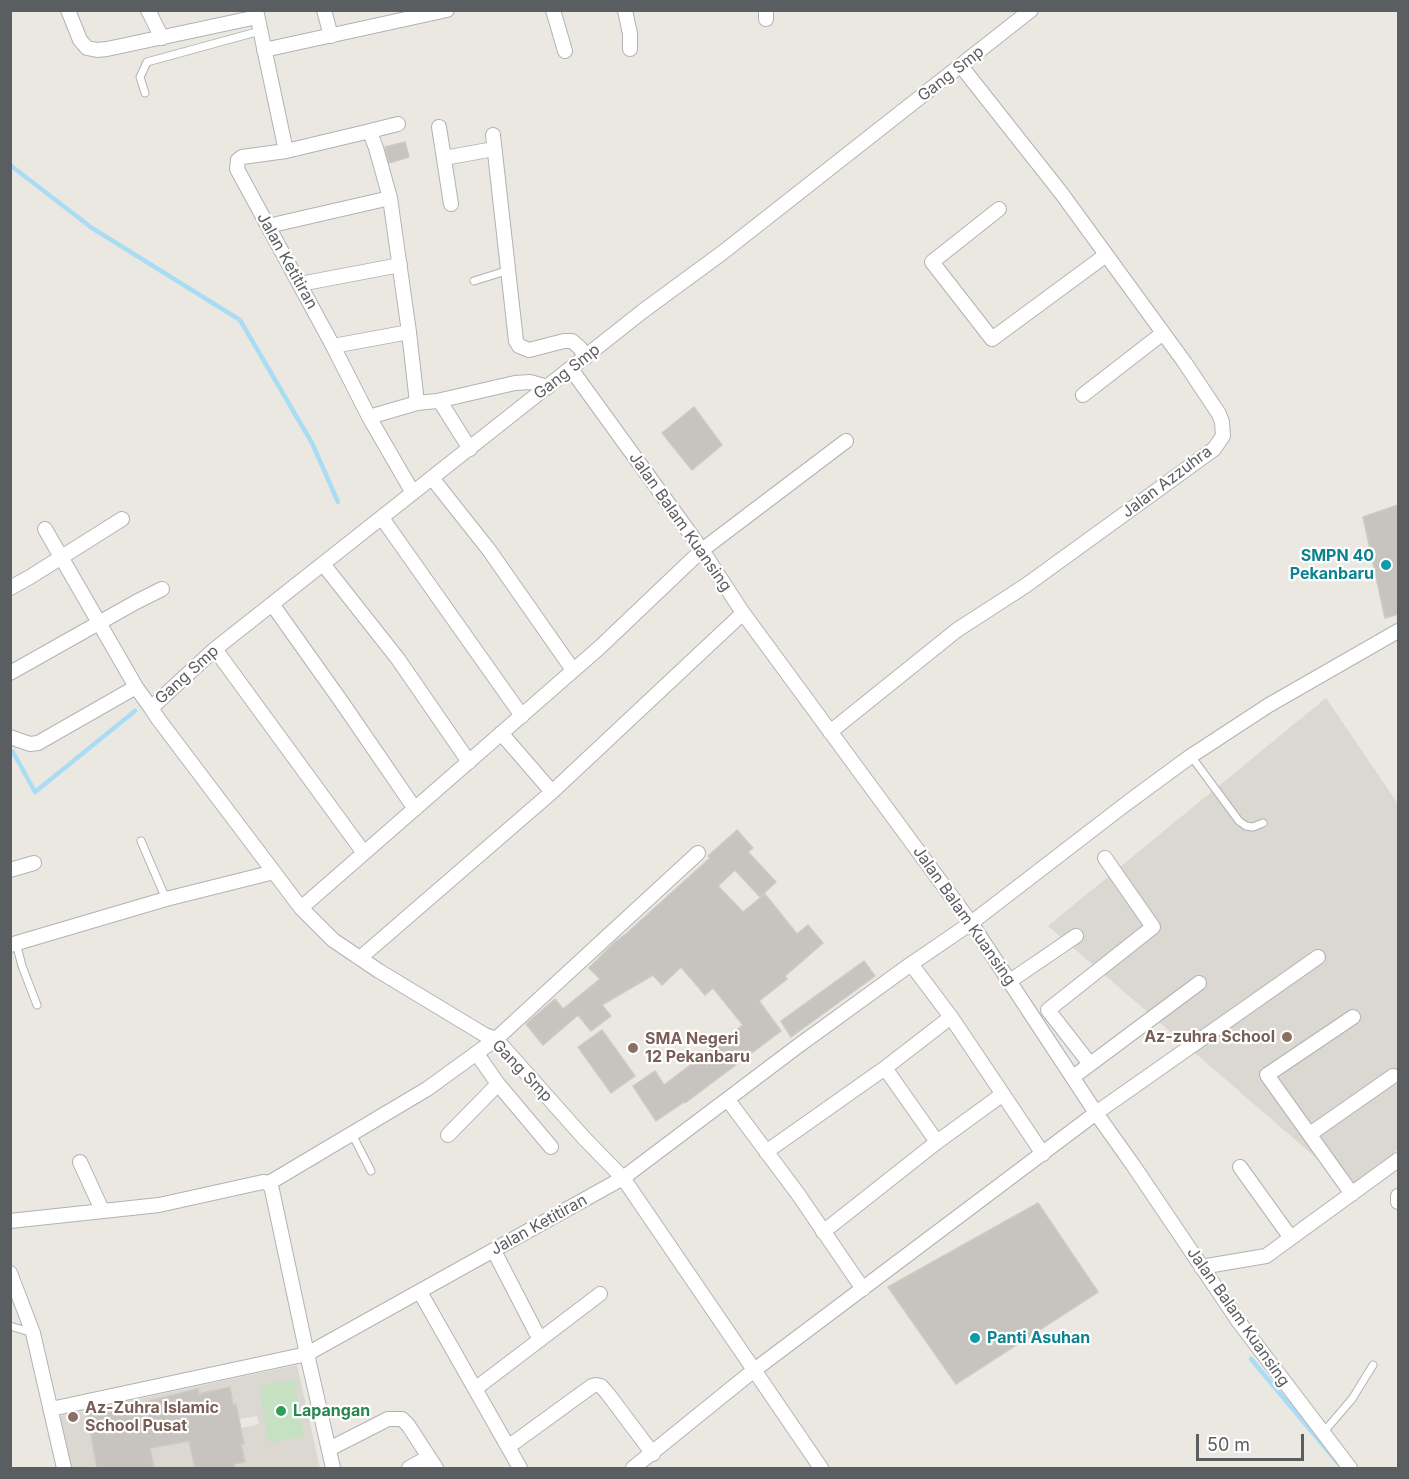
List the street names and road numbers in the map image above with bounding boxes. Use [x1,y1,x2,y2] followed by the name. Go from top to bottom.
[914,42,988,106] street label: Gang Smp
[253,210,321,312] street label: Jalan Ketitiran
[530,340,604,404] street label: Gang Smp
[1118,442,1216,522] street label: Jalan Azzuhra
[625,449,735,595] street label: Jalan Balam Kuansing
[151,642,223,708] street label: Gang Smp
[909,843,1019,989] street label: Jalan Balam Kuansing
[488,1036,556,1106] street label: Gang Smp
[488,1191,590,1259] street label: Jalan Ketitiran
[1183,1244,1293,1390] street label: Jalan Balam Kuansing

